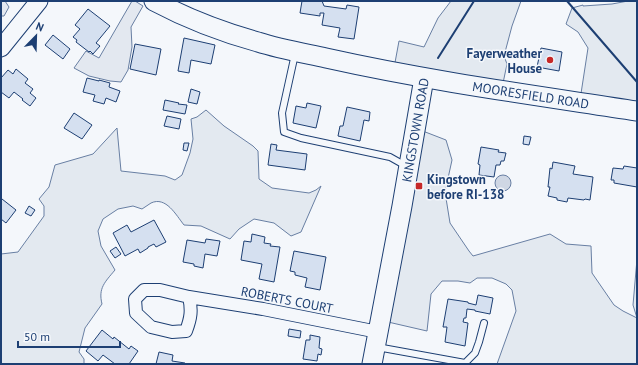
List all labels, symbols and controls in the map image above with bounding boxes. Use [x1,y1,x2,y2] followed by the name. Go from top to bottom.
[16,16,56,56] north arrow
[34,19,46,35] text: N
[467,45,542,77] place label: Fayerweather House
[545,55,555,65] marker: Fayerweather House
[398,77,432,183] street label: KINGSTOWN ROAD
[471,77,590,112] street label: MOORESFIELD ROAD
[427,171,504,203] place label: Kingstown before RI-138
[414,181,424,191] marker: Kingstown before RI-138
[239,283,335,317] street label: ROBERTS COURT
[18,323,120,349] scale bar
[24,329,50,344] text: 50 m

